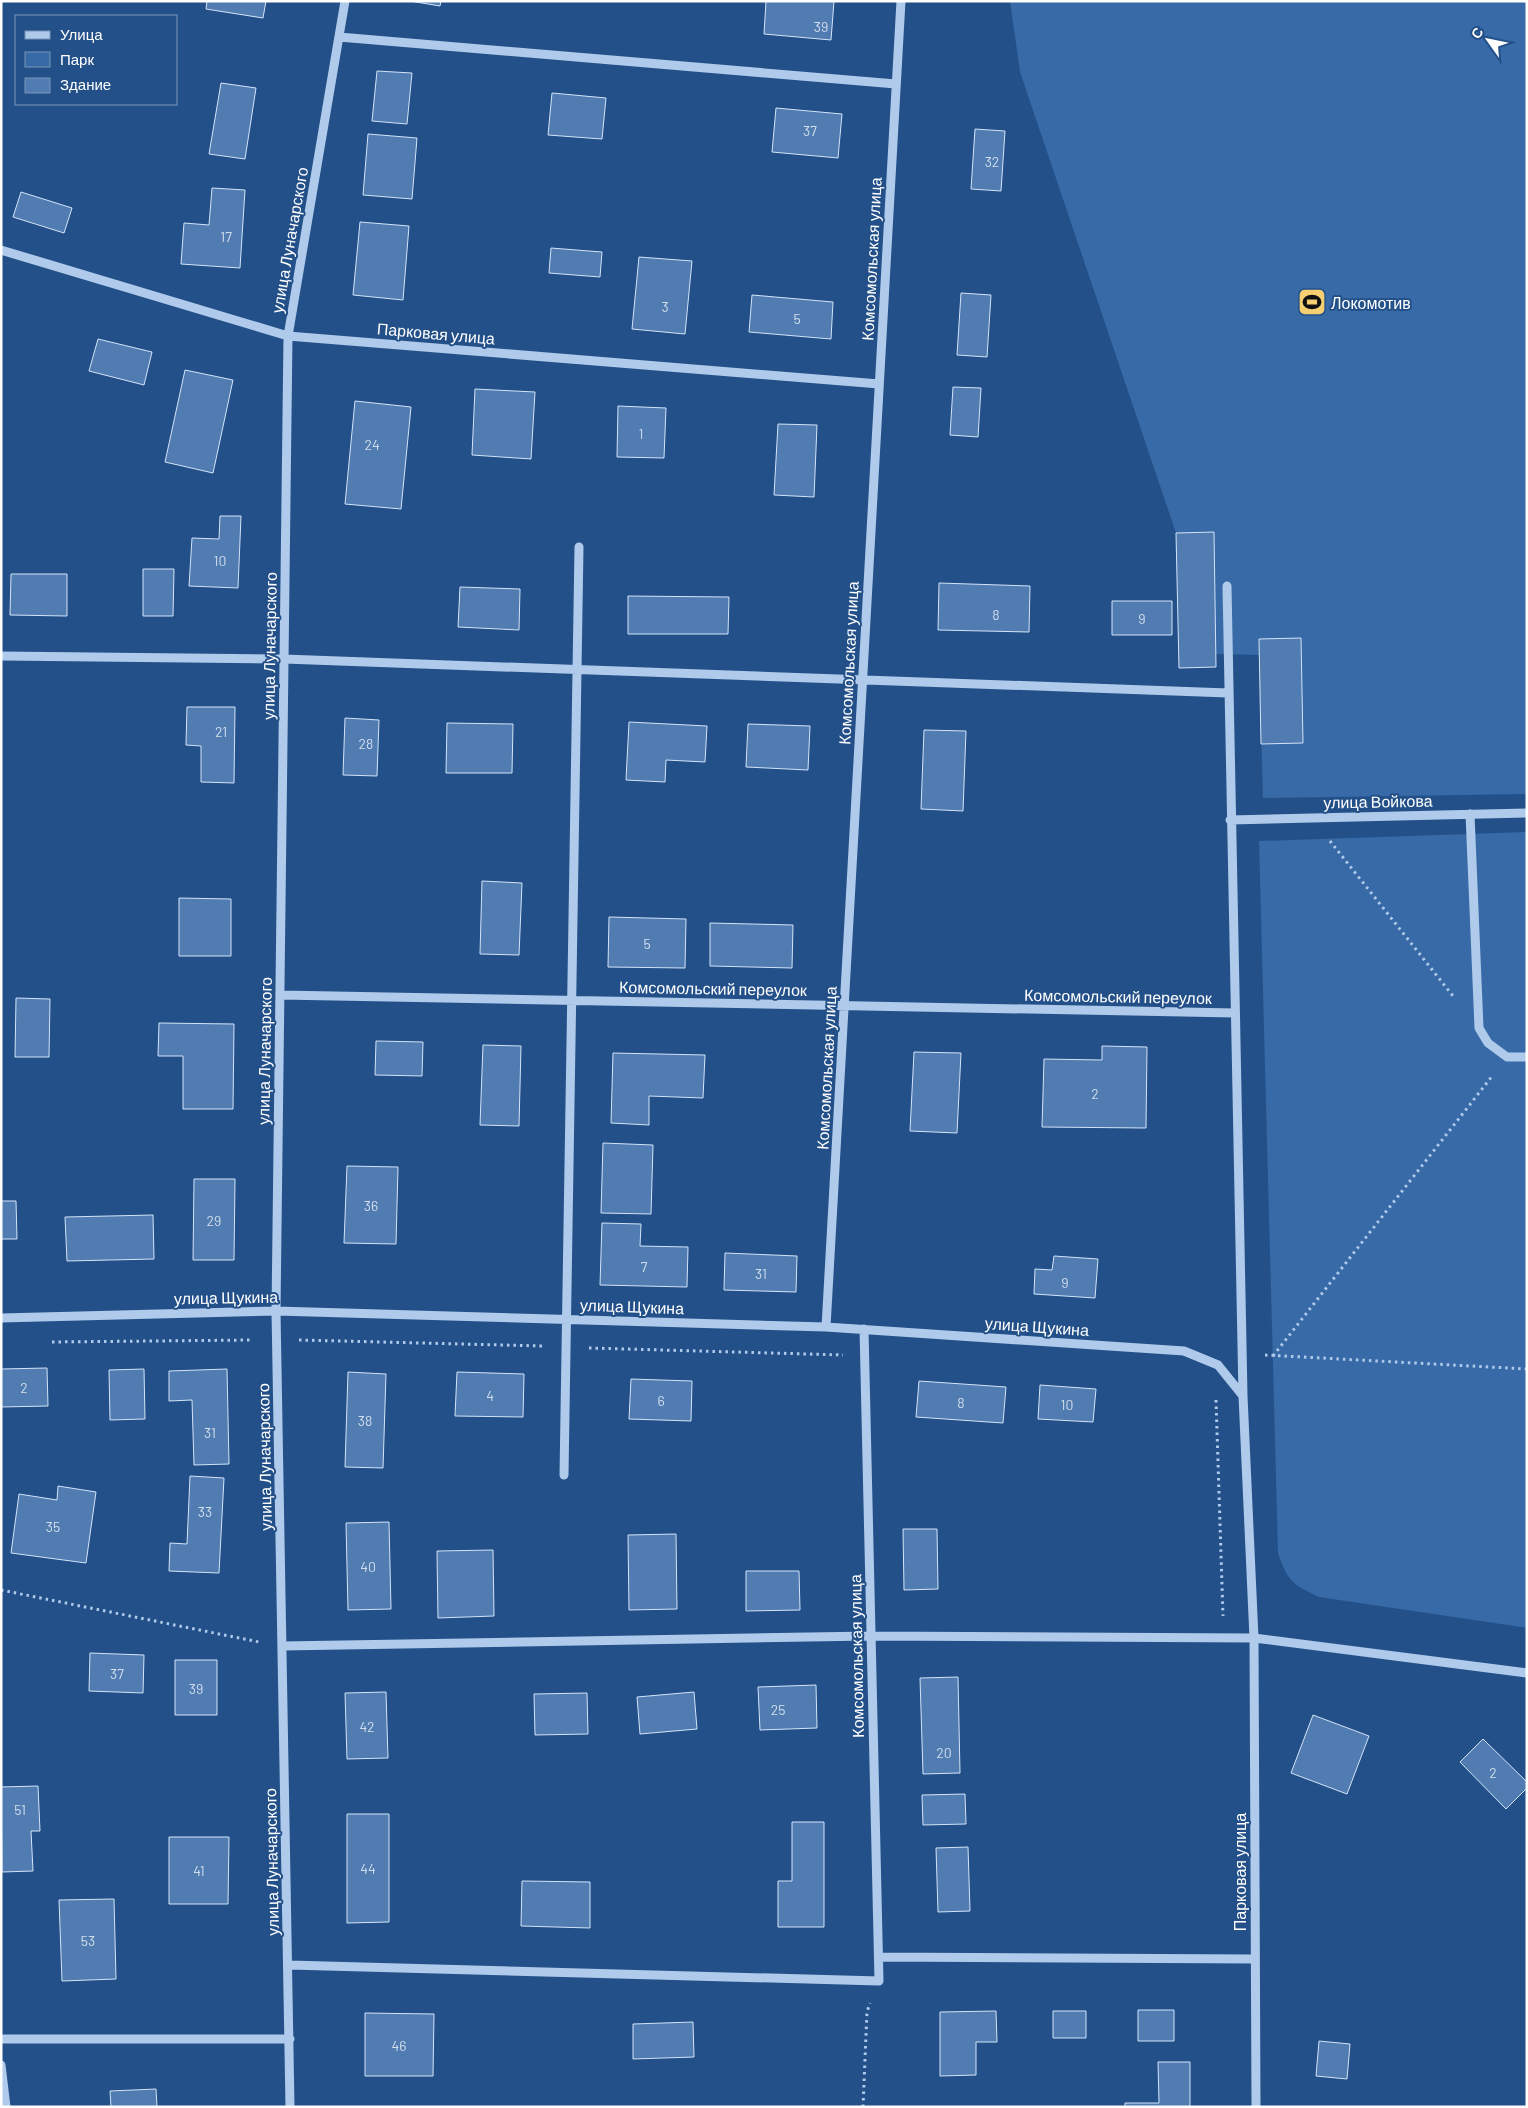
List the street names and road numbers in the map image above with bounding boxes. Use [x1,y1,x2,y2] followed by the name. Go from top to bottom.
[267,165,311,314] street label: улица Луначарского
[857,177,885,341] street label: Комсомольская улица
[376,318,496,348] street label: Парковая улица
[258,572,280,720] street label: улица Луначарского
[834,581,862,745] street label: Комсомольская улица
[1323,791,1433,811] street label: улица Войкова
[253,977,275,1125] street label: улица Луначарского
[619,977,808,999] street label: Комсомольский переулок
[1024,985,1213,1007] street label: Комсомольский переулок
[812,986,840,1150] street label: Комсомольская улица
[174,1287,278,1307] street label: улица Щукина
[580,1295,684,1317] street label: улица Щукина
[984,1313,1090,1339] street label: улица Щукина
[253,1383,275,1531] street label: улица Луначарского
[845,1574,867,1738] street label: Комсомольская улица
[260,1788,282,1936] street label: улица Луначарского
[1230,1813,1249,1931] street label: Парковая улица

